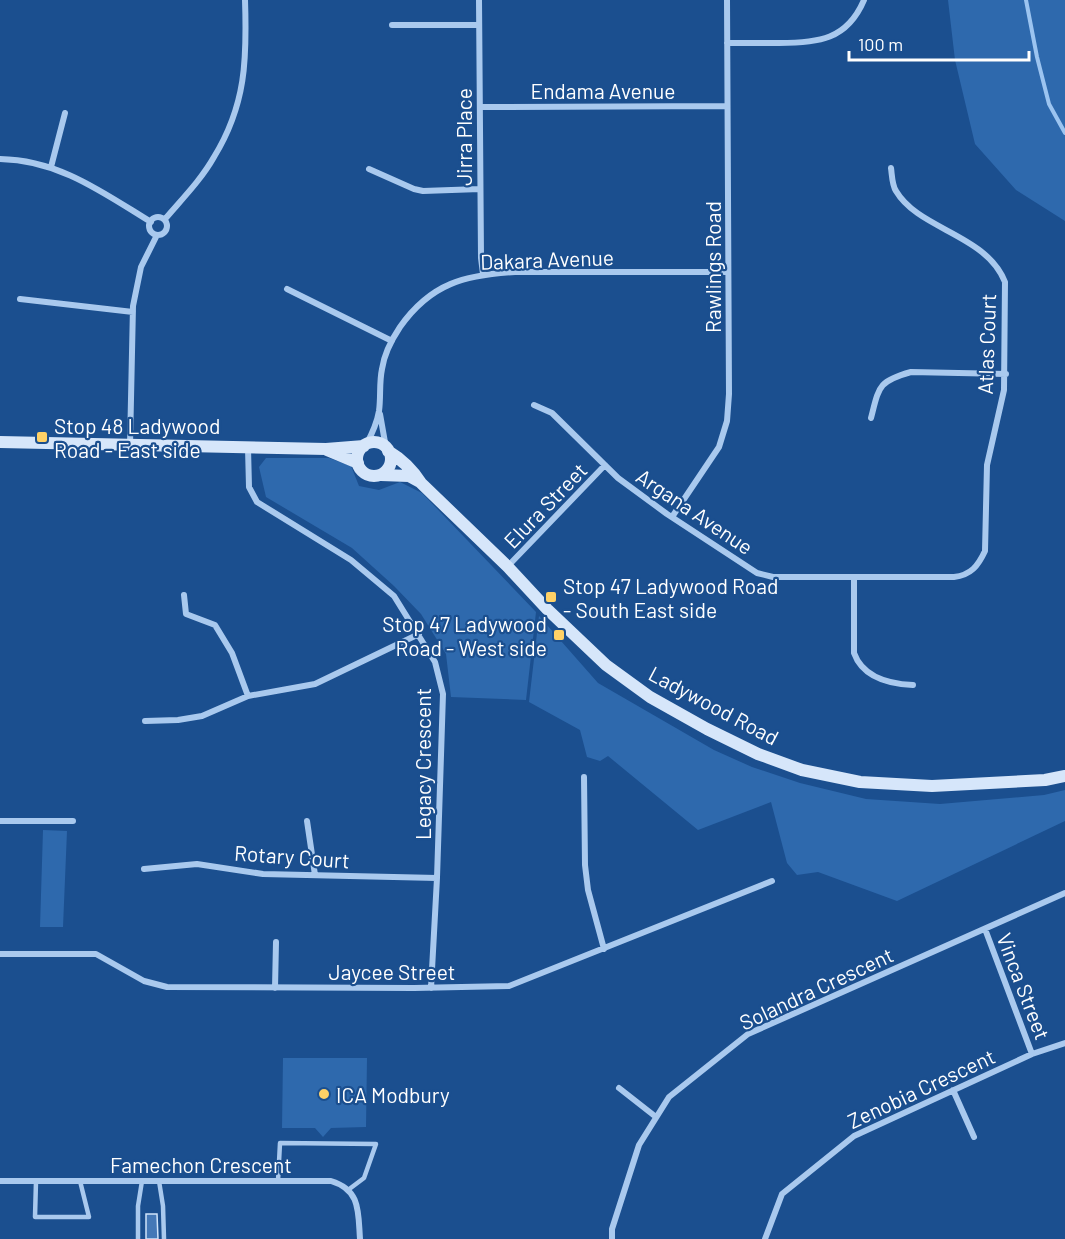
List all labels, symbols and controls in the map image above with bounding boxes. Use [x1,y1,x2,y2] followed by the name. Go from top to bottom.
[849,24,1029,62] scale bar
[858,33,903,55] text: 100 m
[530,78,676,103] street label: Endama Avenue
[451,88,476,186] street label: Jirra Place
[700,201,725,333] street label: Rawlings Road
[480,244,614,274] street label: Dakara Avenue
[972,293,1000,395] street label: Atlas Court
[54,413,221,462] place label: Stop 48 Ladywood Road - East side
[35,430,49,444] marker: Stop 48 Ladywood Road - East side
[498,457,592,553] street label: Elura Street
[632,463,758,559] street label: Argana Avenue
[563,573,778,622] place label: Stop 47 Ladywood Road - South East side
[544,590,558,604] marker: Stop 47 Ladywood Road - South East side
[382,611,547,660] place label: Stop 47 Ladywood Road - West side
[552,628,566,642] marker: Stop 47 Ladywood Road - West side
[645,660,783,750] street label: Ladywood Road
[410,688,435,840] street label: Legacy Crescent
[233,839,351,873] street label: Rotary Court
[992,929,1056,1043] street label: Vinca Street
[735,941,897,1035] street label: Solandra Crescent
[329,959,455,984] street label: Jaycee Street
[843,1043,999,1133] street label: Zenobia Crescent
[336,1082,450,1107] place label: ICA Modbury
[317,1087,331,1101] marker: ICA Modbury
[110,1152,292,1177] street label: Famechon Crescent

